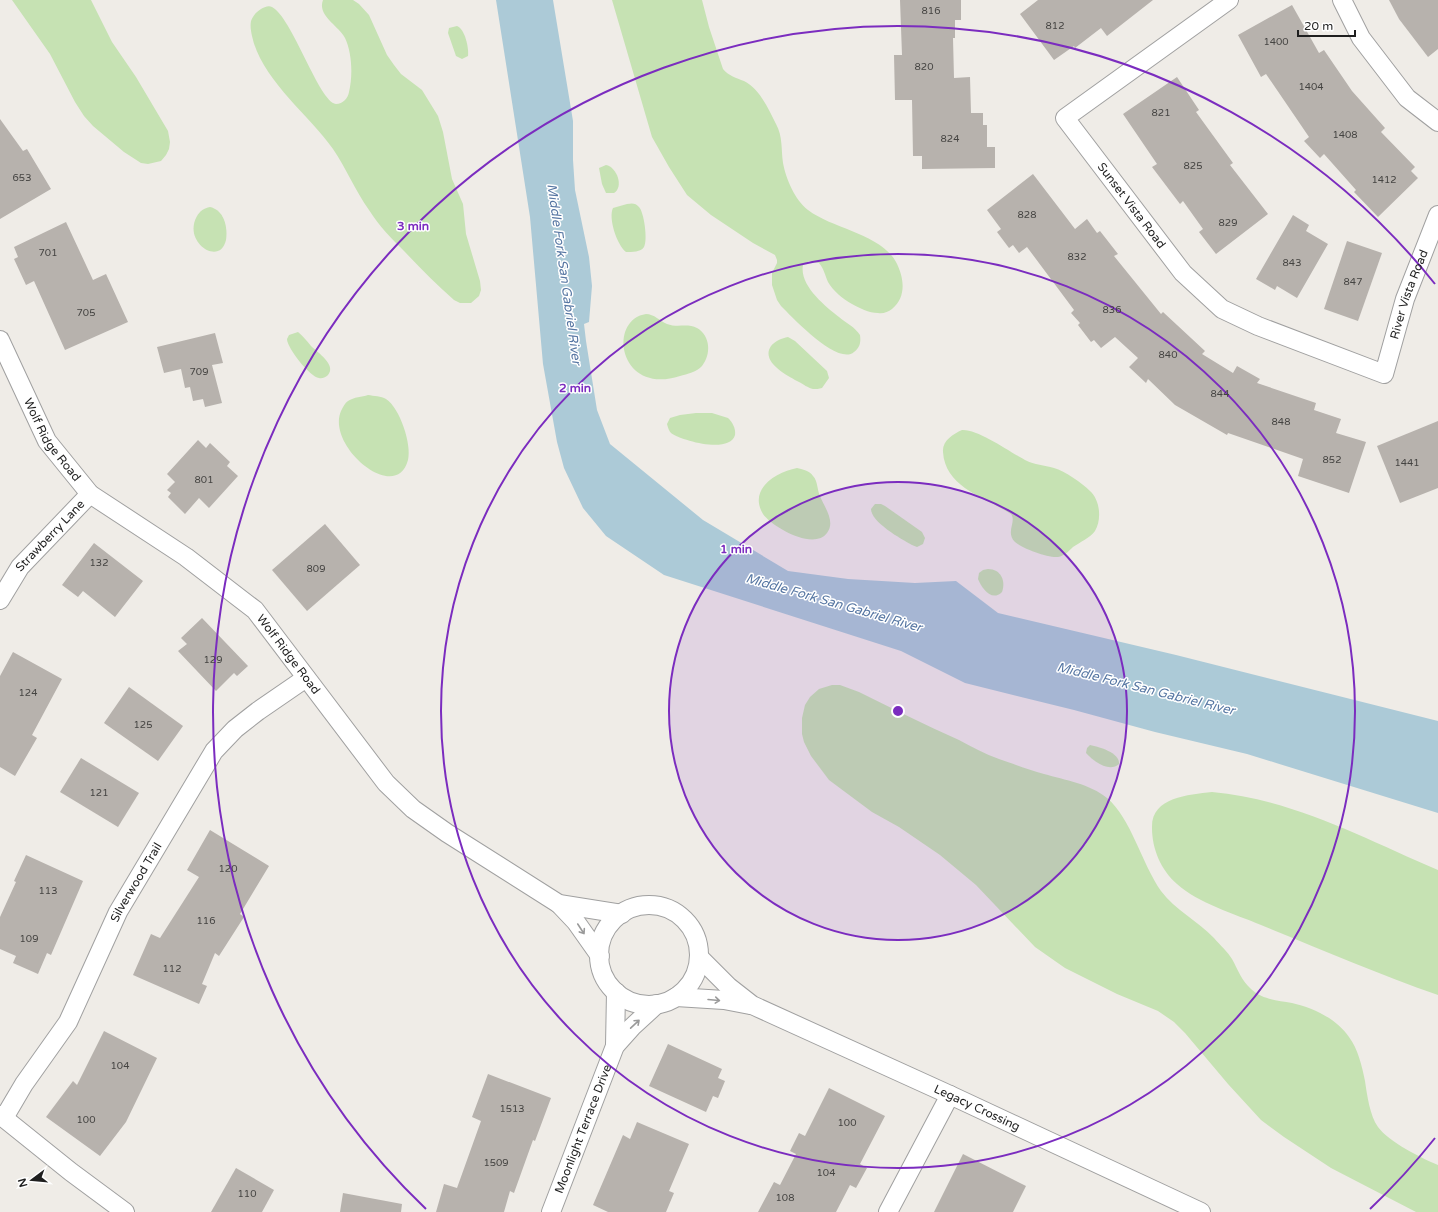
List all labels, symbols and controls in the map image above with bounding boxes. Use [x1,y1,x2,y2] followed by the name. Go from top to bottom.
[922,5,940,17] house number: 816
[1298,12,1355,38] scale bar
[1304,19,1333,33] text: 20 m
[1046,20,1064,32] house number: 812
[1263,36,1289,48] house number: 1400
[915,61,933,73] house number: 820
[1298,81,1324,93] house number: 1404
[1152,107,1170,119] house number: 821
[1332,129,1358,141] house number: 1408
[941,133,959,145] house number: 824
[1095,160,1169,251] street label: Sunset Vista Road
[1184,160,1202,172] house number: 825
[13,172,31,184] house number: 653
[1371,174,1397,186] house number: 1412
[543,183,585,368] water label: Middle Fork San Gabriel River
[1018,209,1036,221] house number: 828
[1219,217,1237,229] house number: 829
[397,219,429,233] text: 3 min
[39,247,57,259] house number: 701
[1387,248,1431,341] street label: River Vista Road
[1068,251,1086,263] house number: 832
[1283,257,1301,269] house number: 843
[1344,276,1362,288] house number: 847
[1103,304,1121,316] house number: 836
[77,307,95,319] house number: 705
[1159,349,1177,361] house number: 840
[190,366,208,378] house number: 709
[559,381,591,395] text: 2 min
[1211,388,1229,400] house number: 844
[21,396,84,484] street label: Wolf Ridge Road
[1272,416,1290,428] house number: 848
[1323,454,1341,466] house number: 852
[1394,457,1420,469] house number: 1441
[195,474,213,486] house number: 801
[13,497,88,574] street label: Strawberry Lane
[720,542,752,556] text: 1 min
[90,557,108,569] house number: 132
[307,563,325,575] house number: 809
[744,570,926,636] water label: Middle Fork San Gabriel River
[254,612,323,697] street label: Wolf Ridge Road
[204,654,222,666] house number: 129
[1055,659,1238,719] water label: Middle Fork San Gabriel River
[19,687,37,699] house number: 124
[891,704,905,718] centre of rings
[134,719,152,731] house number: 125
[90,787,108,799] house number: 121
[107,840,165,924] street label: Silverwood Trail
[219,863,237,875] house number: 120
[39,885,57,897] house number: 113
[197,915,215,927] house number: 116
[577,923,585,935] one-way arrow
[20,933,38,945] house number: 109
[163,963,181,975] house number: 112
[707,996,720,1003] one-way arrow
[630,1019,640,1029] one-way arrow
[111,1060,129,1072] house number: 104
[552,1062,614,1195] street label: Moonlight Terrace Drive
[932,1082,1022,1134] street label: Legacy Crossing
[499,1103,525,1115] house number: 1513
[77,1114,95,1126] house number: 100
[838,1117,856,1129] house number: 100
[483,1157,509,1169] house number: 1509
[12,1160,52,1200] north arrow
[817,1167,835,1179] house number: 104
[15,1177,30,1189] text: N
[238,1188,256,1200] house number: 110
[776,1192,794,1204] house number: 108

